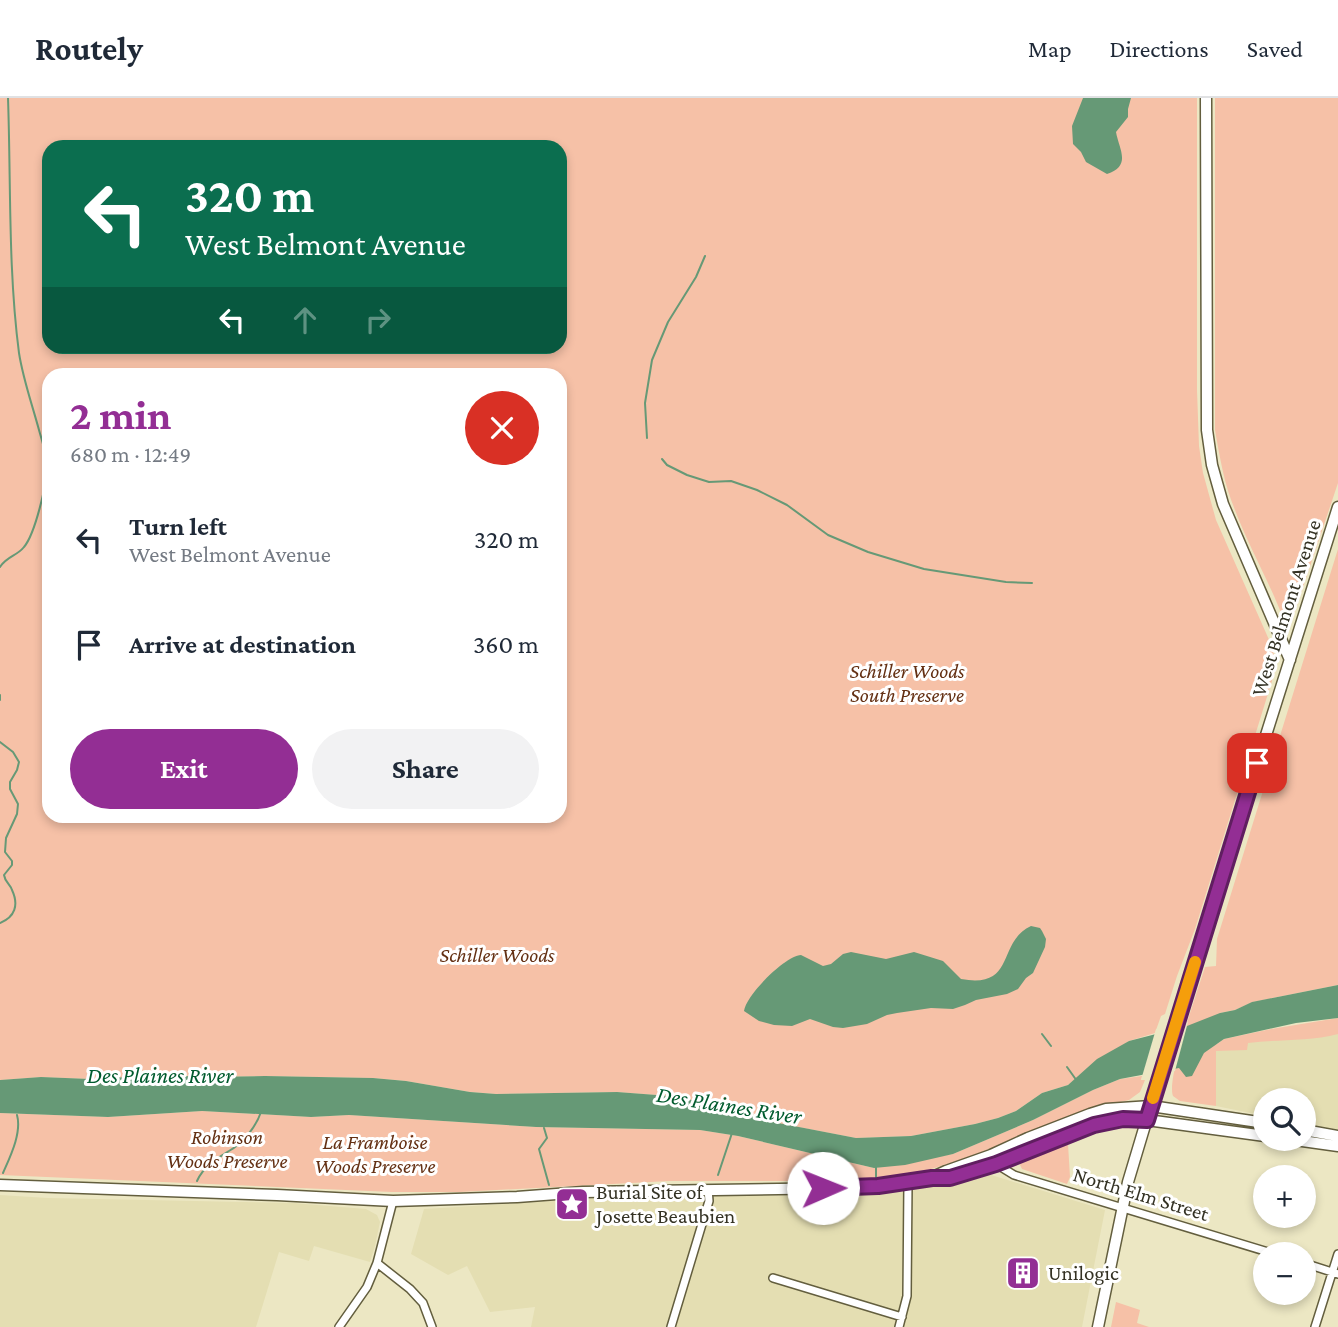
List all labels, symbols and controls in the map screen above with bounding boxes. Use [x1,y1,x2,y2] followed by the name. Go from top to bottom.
[35,30,143,67] text: Routely
[1028,35,1072,62] text: Map
[1110,35,1209,62] text: Directions
[1247,35,1303,62] text: Saved
[70,168,161,259] icon: left
[185,168,314,223] text: 320 m
[185,226,466,262] text: West Belmont Avenue
[213,301,251,339] icon: left
[286,301,324,339] icon: ahead
[359,301,397,339] icon: right
[70,391,171,438] text: 2 min
[465,391,539,465] button: close
[70,441,191,467] text: 680 m · 12:49
[129,512,227,541] text: Turn left
[1246,517,1326,699] street label: West Belmont Avenue
[70,521,108,559] icon: left
[474,525,539,554] text: 320 m
[129,541,331,567] text: West Belmont Avenue
[70,626,108,664] icon: arrive
[129,630,356,659] text: Arrive at destination
[473,630,539,659] text: 360 m
[849,659,965,707] park label: Schiller Woods South Preserve
[70,729,298,809] button: Exit
[312,729,539,809] button: Share
[1227,733,1287,793] pin
[1238,744,1276,782] icon: arrive
[439,943,555,967] park label: Schiller Woods
[87,1062,234,1088] water label: Des Plaines River
[655,1081,804,1129] water label: Des Plaines River
[1253,1088,1316,1305] map controls
[1253,1088,1316,1151] button: search
[167,1125,288,1173] park label: Robinson Woods Preserve
[315,1130,436,1178] park label: La Framboise Woods Preserve
[786,1151,860,1225] position arrow
[1070,1162,1213,1226] street label: North Elm Street
[1253,1165,1316,1228] button: +
[594,1180,735,1228] place label: Burial Site of Josette Beaubien
[553,1185,591,1223] place icon: Burial Site of Josette Beaubien
[1253,1242,1316,1305] button: −
[1004,1254,1042,1292] building icon: Unilogic
[1048,1261,1119,1285] place label: Unilogic

